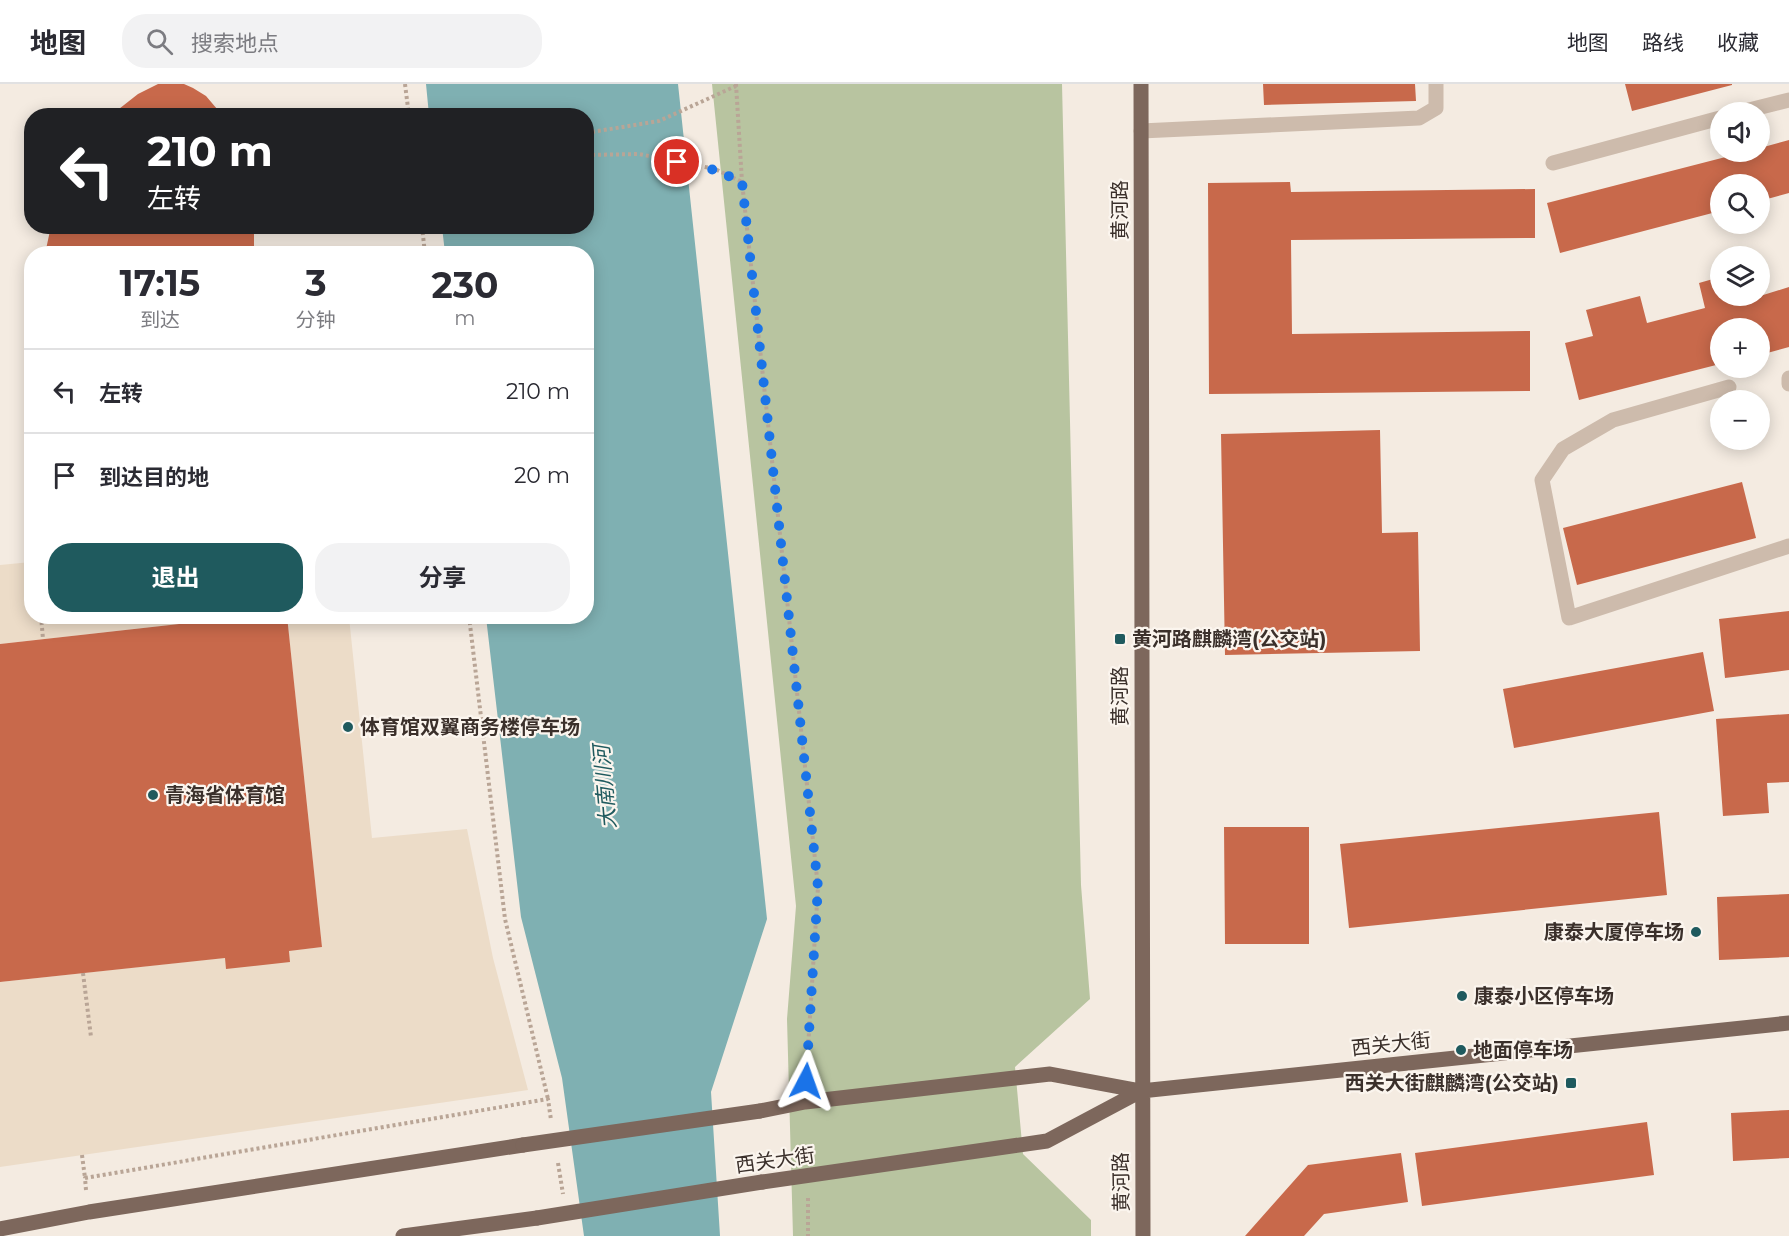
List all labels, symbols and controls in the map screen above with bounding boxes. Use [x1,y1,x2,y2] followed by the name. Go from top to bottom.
[122,14,542,68] search box
[143,25,176,58] icon: search
[30,26,86,60] text: 地图
[191,30,279,57] text: 搜索地点
[1567,30,1609,55] text: 地图
[1642,30,1684,55] text: 路线
[1717,30,1759,55] text: 收藏
[1710,102,1770,450] map controls
[1710,102,1770,162] button: sound
[147,125,273,177] text: 210 m
[48,132,126,210] icon: left
[651,136,702,187] pin
[660,145,693,178] icon: arrive
[1710,174,1770,234] button: search
[1108,180,1132,240] street label: 黄河路
[147,182,201,215] text: 左转
[1710,246,1770,306] button: layers
[120,261,200,305] text: 17:15
[305,261,327,305] text: 3
[431,263,498,307] text: 230
[454,306,476,330] text: m
[140,308,180,332] text: 到达
[296,308,336,332] text: 分钟
[1710,318,1770,378] button: +
[48,375,81,408] icon: left
[506,378,570,405] text: 210 m
[99,380,143,407] text: 左转
[1710,390,1770,450] button: −
[48,459,81,492] icon: arrive
[514,462,570,489] text: 20 m
[99,464,209,491] text: 到达目的地
[48,543,303,612] button: 退出
[315,543,570,612] button: 分享
[1132,627,1326,651] place label: 黄河路麒麟湾(公交站)
[1113,632,1127,646] marker: 黄河路麒麟湾(公交站)
[1108,666,1132,726] street label: 黄河路
[360,715,580,739] place label: 体育馆双翼商务楼停车场
[341,720,355,734] marker: 体育馆双翼商务楼停车场
[588,740,621,830] water label: 大南川河
[165,783,285,807] place label: 青海省体育馆
[146,788,160,802] marker: 青海省体育馆
[1544,920,1684,944] place label: 康泰大厦停车场
[1689,925,1703,939] marker: 康泰大厦停车场
[1474,984,1614,1008] place label: 康泰小区停车场
[1455,989,1469,1003] marker: 康泰小区停车场
[1350,1028,1432,1060] street label: 西关大街
[1473,1038,1573,1062] place label: 地面停车场
[1454,1043,1468,1057] marker: 地面停车场
[774,1049,838,1113] position arrow
[1345,1071,1559,1095] place label: 西关大街麒麟湾(公交站)
[1564,1076,1578,1090] marker: 西关大街麒麟湾(公交站)
[734,1143,816,1177] street label: 西关大街
[1108,1152,1134,1212] street label: 黄河路

